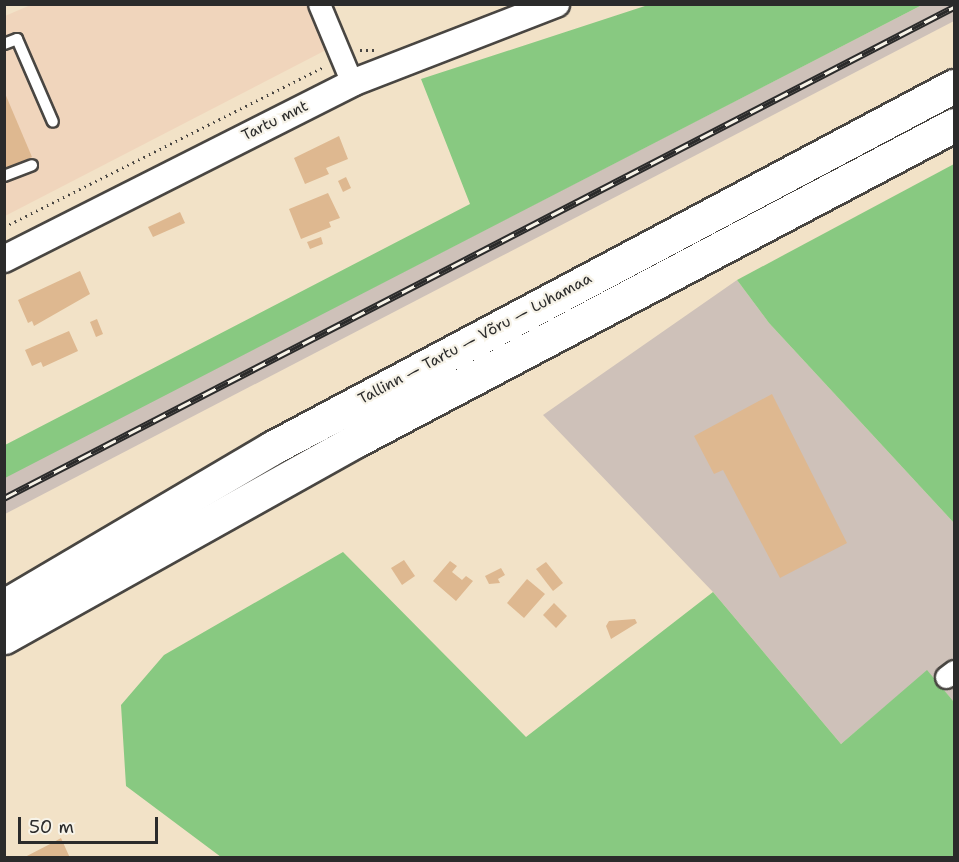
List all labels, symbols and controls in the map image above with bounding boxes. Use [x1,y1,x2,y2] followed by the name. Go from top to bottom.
[239,97,311,145] street label: Tartu mnt
[355,270,595,408] street label: Tallinn — Tartu — Võru — Luhamaa
[21,805,160,843] scale bar
[29,815,74,839] text: 50 m

